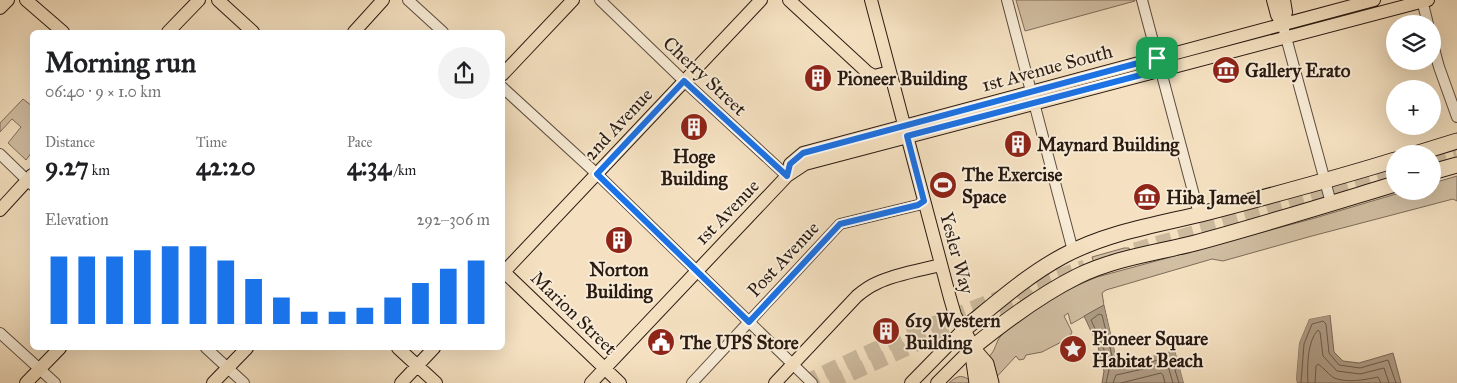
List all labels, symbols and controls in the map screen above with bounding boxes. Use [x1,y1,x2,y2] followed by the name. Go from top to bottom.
[1386,15,1441,200] map controls
[1386,15,1441,70] button: layers
[658,32,752,121] street label: Cherry Street
[1136,37,1178,79] pin
[979,39,1115,97] street label: 1st Avenue South
[1143,44,1171,72] icon: arrive
[45,45,196,80] text: Morning run
[438,47,490,99] button: share
[1211,55,1241,85] museum icon: Gallery Erato
[1245,59,1351,83] place label: Gallery Erato
[803,63,833,93] building icon: Pioneer Building
[837,67,968,91] place label: Pioneer Building
[1386,80,1441,135] button: +
[45,82,161,101] text: 06:40 · 9 × 1.0 km
[579,83,657,165] street label: 2nd Avenue
[679,112,709,142] building icon: Hoge Building
[1003,129,1033,159] building icon: Maynard Building
[1037,133,1180,157] place label: Maynard Building
[45,134,95,151] text: Distance
[196,134,227,151] text: Time
[347,134,372,151] text: Pace
[661,145,729,191] place label: Hoge Building
[1386,145,1441,200] button: −
[45,151,89,182] text: 9.27
[196,151,255,182] text: 42:20
[347,151,391,182] text: 4:34
[89,162,110,179] text: km
[391,162,416,179] text: /km
[961,163,1063,209] place label: The Exercise Space
[928,170,958,200] sports icon: The Exercise Space
[690,174,764,250] street label: 1st Avenue
[1132,182,1162,212] museum icon: Hiba Jameel
[1166,186,1262,210] place label: Hiba Jameel
[45,210,109,229] text: Elevation
[416,210,490,229] text: 292–306 m
[935,210,979,297] street label: Yesler Way
[742,216,824,302] street label: Post Avenue
[604,225,634,255] building icon: Norton Building
[586,258,654,304] place label: Norton Building
[526,266,622,360] street label: Marion Street
[905,309,1001,355] place label: 619 Western Building
[871,316,901,346] building icon: 619 Western Building
[646,327,676,357] public building icon: The UPS Store
[1092,327,1208,372] place label: Pioneer Square Habitat Beach
[679,331,799,354] place label: The UPS Store
[1058,334,1088,364] place icon: Pioneer Square Habitat Beach

